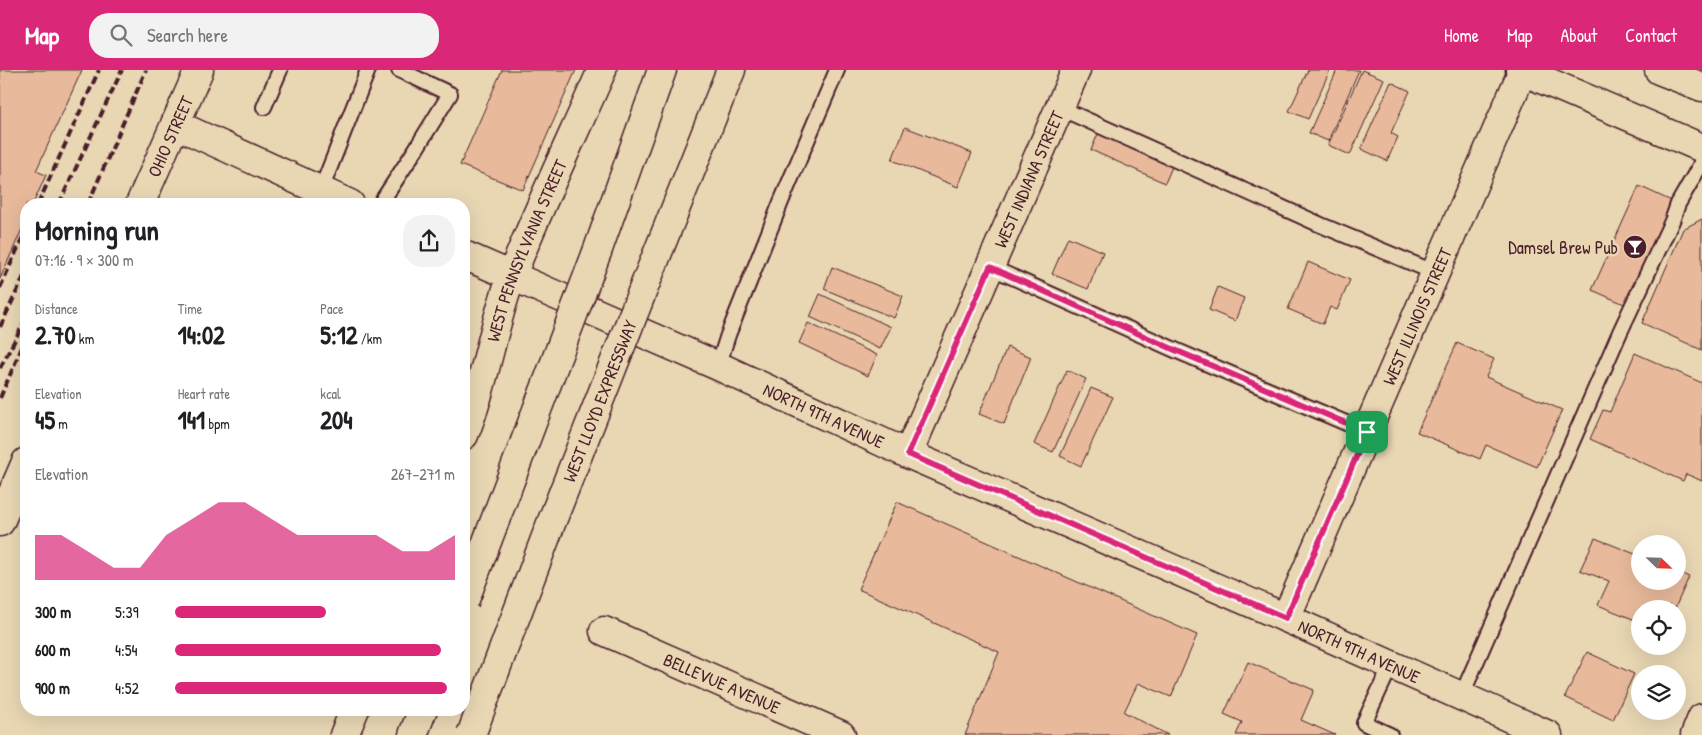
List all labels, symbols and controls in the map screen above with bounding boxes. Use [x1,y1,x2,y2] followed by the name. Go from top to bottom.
[89,13,439,58] search box
[25,19,59,51] text: Map
[107,21,135,49] icon: search
[147,22,228,48] text: Search here
[1444,23,1479,48] text: Home
[1507,23,1532,48] text: Map
[1560,23,1597,48] text: About
[1625,23,1677,48] text: Contact
[141,91,199,181] street label: OHIO STREET
[987,106,1069,252] street label: WEST INDIANA STREET
[480,155,573,344] street label: WEST PENNSYLVANIA STREET
[35,211,159,249] text: Morning run
[403,215,455,267] button: share
[1622,234,1648,260] bar icon: Damsel Brew Pub
[1508,235,1618,260] place label: Damsel Brew Pub
[1376,243,1458,389] street label: WEST ILLINOIS STREET
[35,249,134,271] text: 07:16 · 9 × 300 m
[35,299,78,318] text: Distance
[178,299,202,318] text: Time
[320,299,344,318] text: Pace
[556,316,642,485] street label: WEST LLOYD EXPRESSWAY
[35,318,76,352] text: 2.70
[178,318,225,352] text: 14:02
[320,318,357,352] text: 5:12
[76,329,94,348] text: km
[357,329,382,348] text: /km
[759,376,889,454] street label: NORTH 9TH AVENUE
[35,384,82,403] text: Elevation
[178,384,230,403] text: Heart rate
[320,384,341,403] text: kcal
[35,403,55,437] text: 45
[178,403,205,437] text: 141
[320,403,353,437] text: 204
[1346,411,1388,453] pin
[55,414,68,433] text: m
[205,414,230,433] text: bpm
[1353,418,1381,446] icon: arrive
[35,463,88,485] text: Elevation
[391,463,455,485] text: 267–271 m
[1631,535,1686,590] north arrow
[1631,535,1686,720] map controls
[1631,600,1686,655] button: locate
[35,601,71,623] text: 300 m
[115,601,139,623] text: 5:39
[1295,613,1424,689] street label: NORTH 9TH AVENUE
[35,639,70,661] text: 600 m
[115,639,137,661] text: 4:54
[660,646,784,719] street label: BELLEVUE AVENUE
[1631,665,1686,720] button: layers
[35,677,70,699] text: 900 m
[115,677,139,699] text: 4:52

